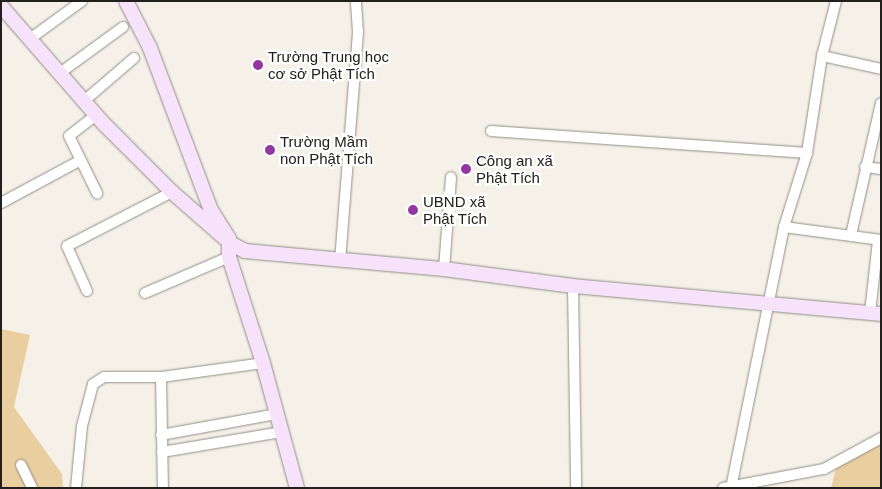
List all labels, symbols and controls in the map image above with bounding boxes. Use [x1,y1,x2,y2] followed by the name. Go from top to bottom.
[268,47,389,82] place label: Trường Trung học cơ sở Phật Tích
[252,59,264,71] marker: Trường Trung học cơ sở Phật Tích
[280,132,373,167] place label: Trường Mầm non Phật Tích
[264,144,276,156] marker: Trường Mầm non Phật Tích
[476,151,553,186] place label: Công an xã Phật Tích
[460,163,472,175] marker: Công an xã Phật Tích
[423,192,487,227] place label: UBND xã Phật Tích
[407,204,419,216] marker: UBND xã Phật Tích

